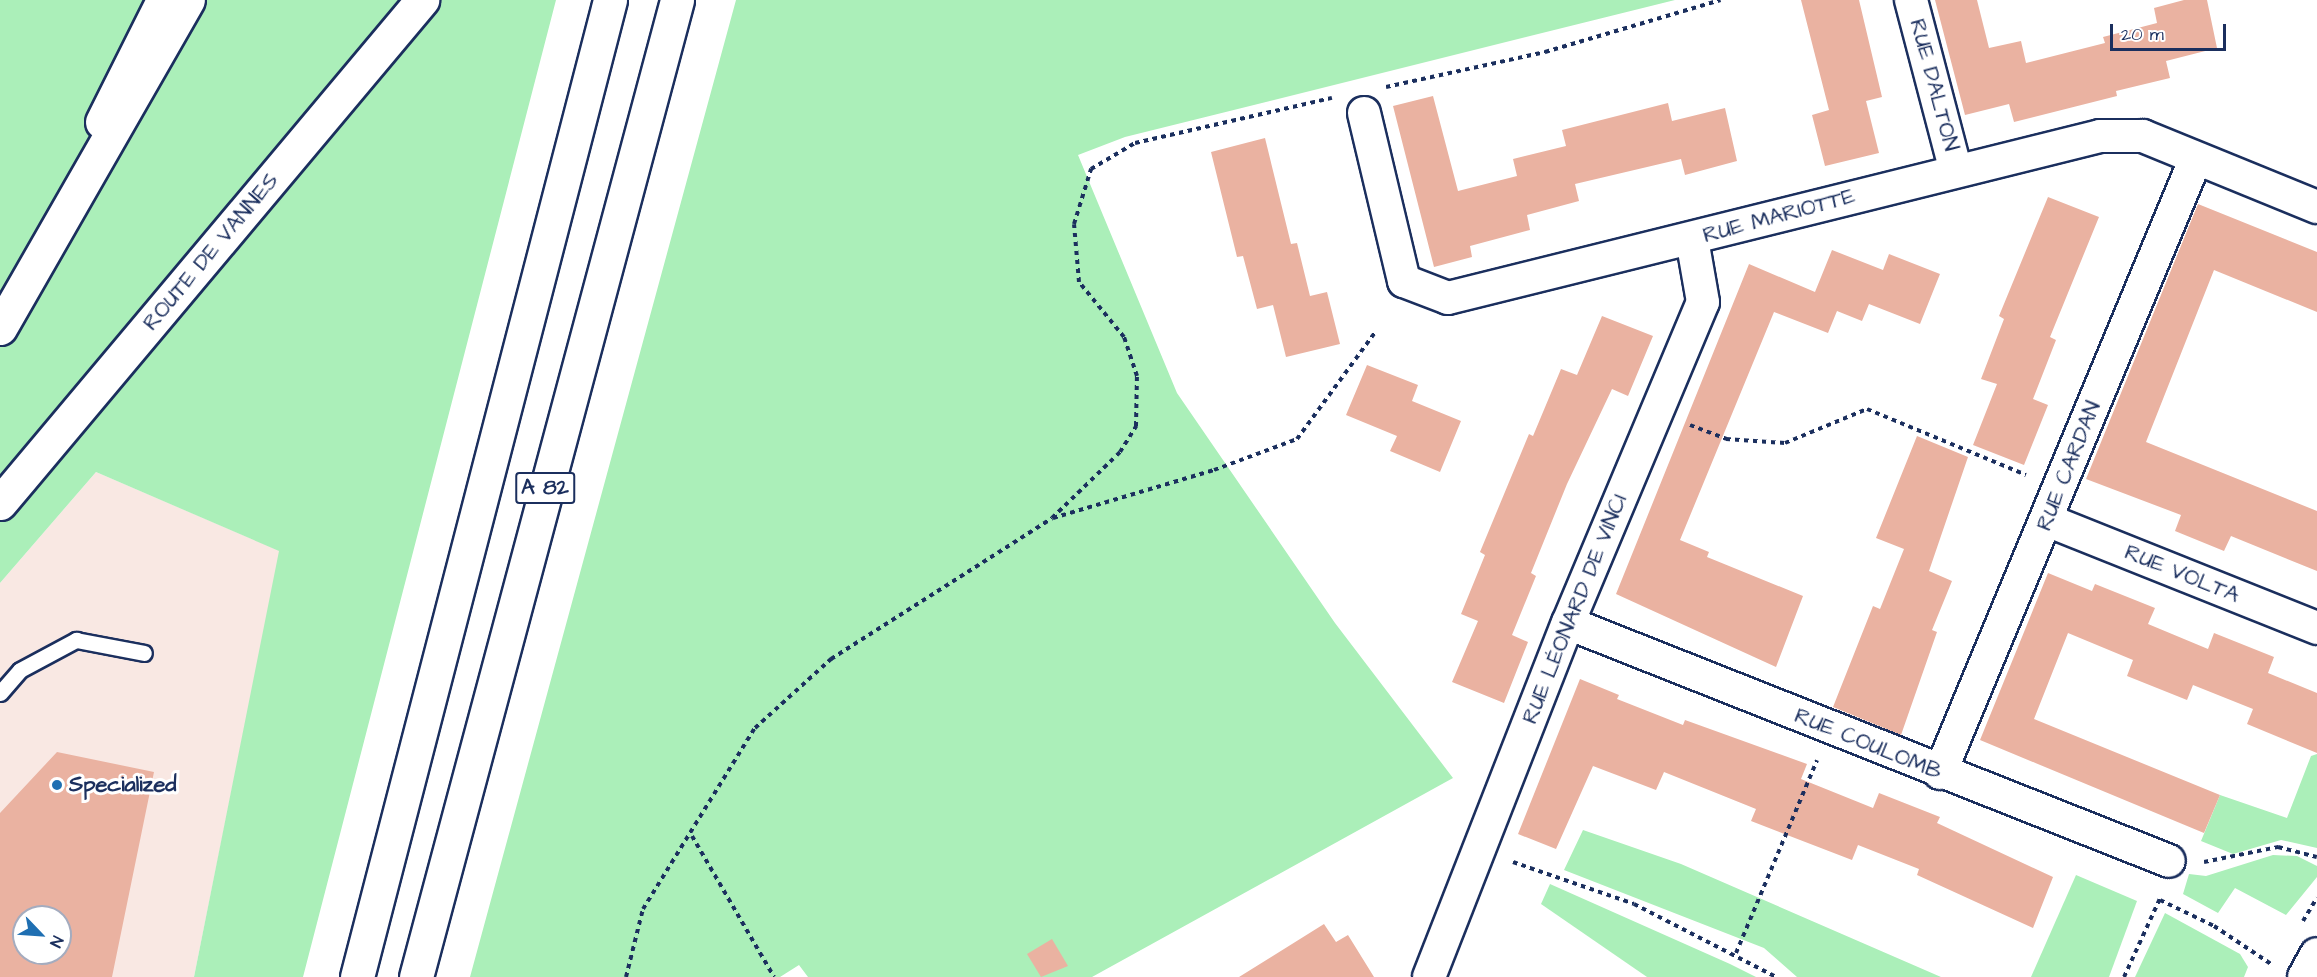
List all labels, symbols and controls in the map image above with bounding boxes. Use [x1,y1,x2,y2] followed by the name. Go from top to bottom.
[2113,12,2228,50] scale bar
[1904,16,1964,154] street label: RUE DALTON
[2121,22,2164,47] text: 20 m
[138,168,284,336] street label: ROUTE DE VANNES
[1700,183,1858,249] street label: RUE MARIOTTE
[2031,397,2107,535] street label: RUE CARDAN
[515,470,575,506] road number: A 82
[1517,490,1633,728] street label: RUE LÉONARD DE VINCI
[2121,539,2243,609] street label: RUE VOLTA
[1791,702,1945,786] street label: RUE COULOMB
[69,772,177,798] place label: Specialized
[50,778,64,792] marker: Specialized
[12,905,72,965] north arrow
[44,933,69,951] text: N

